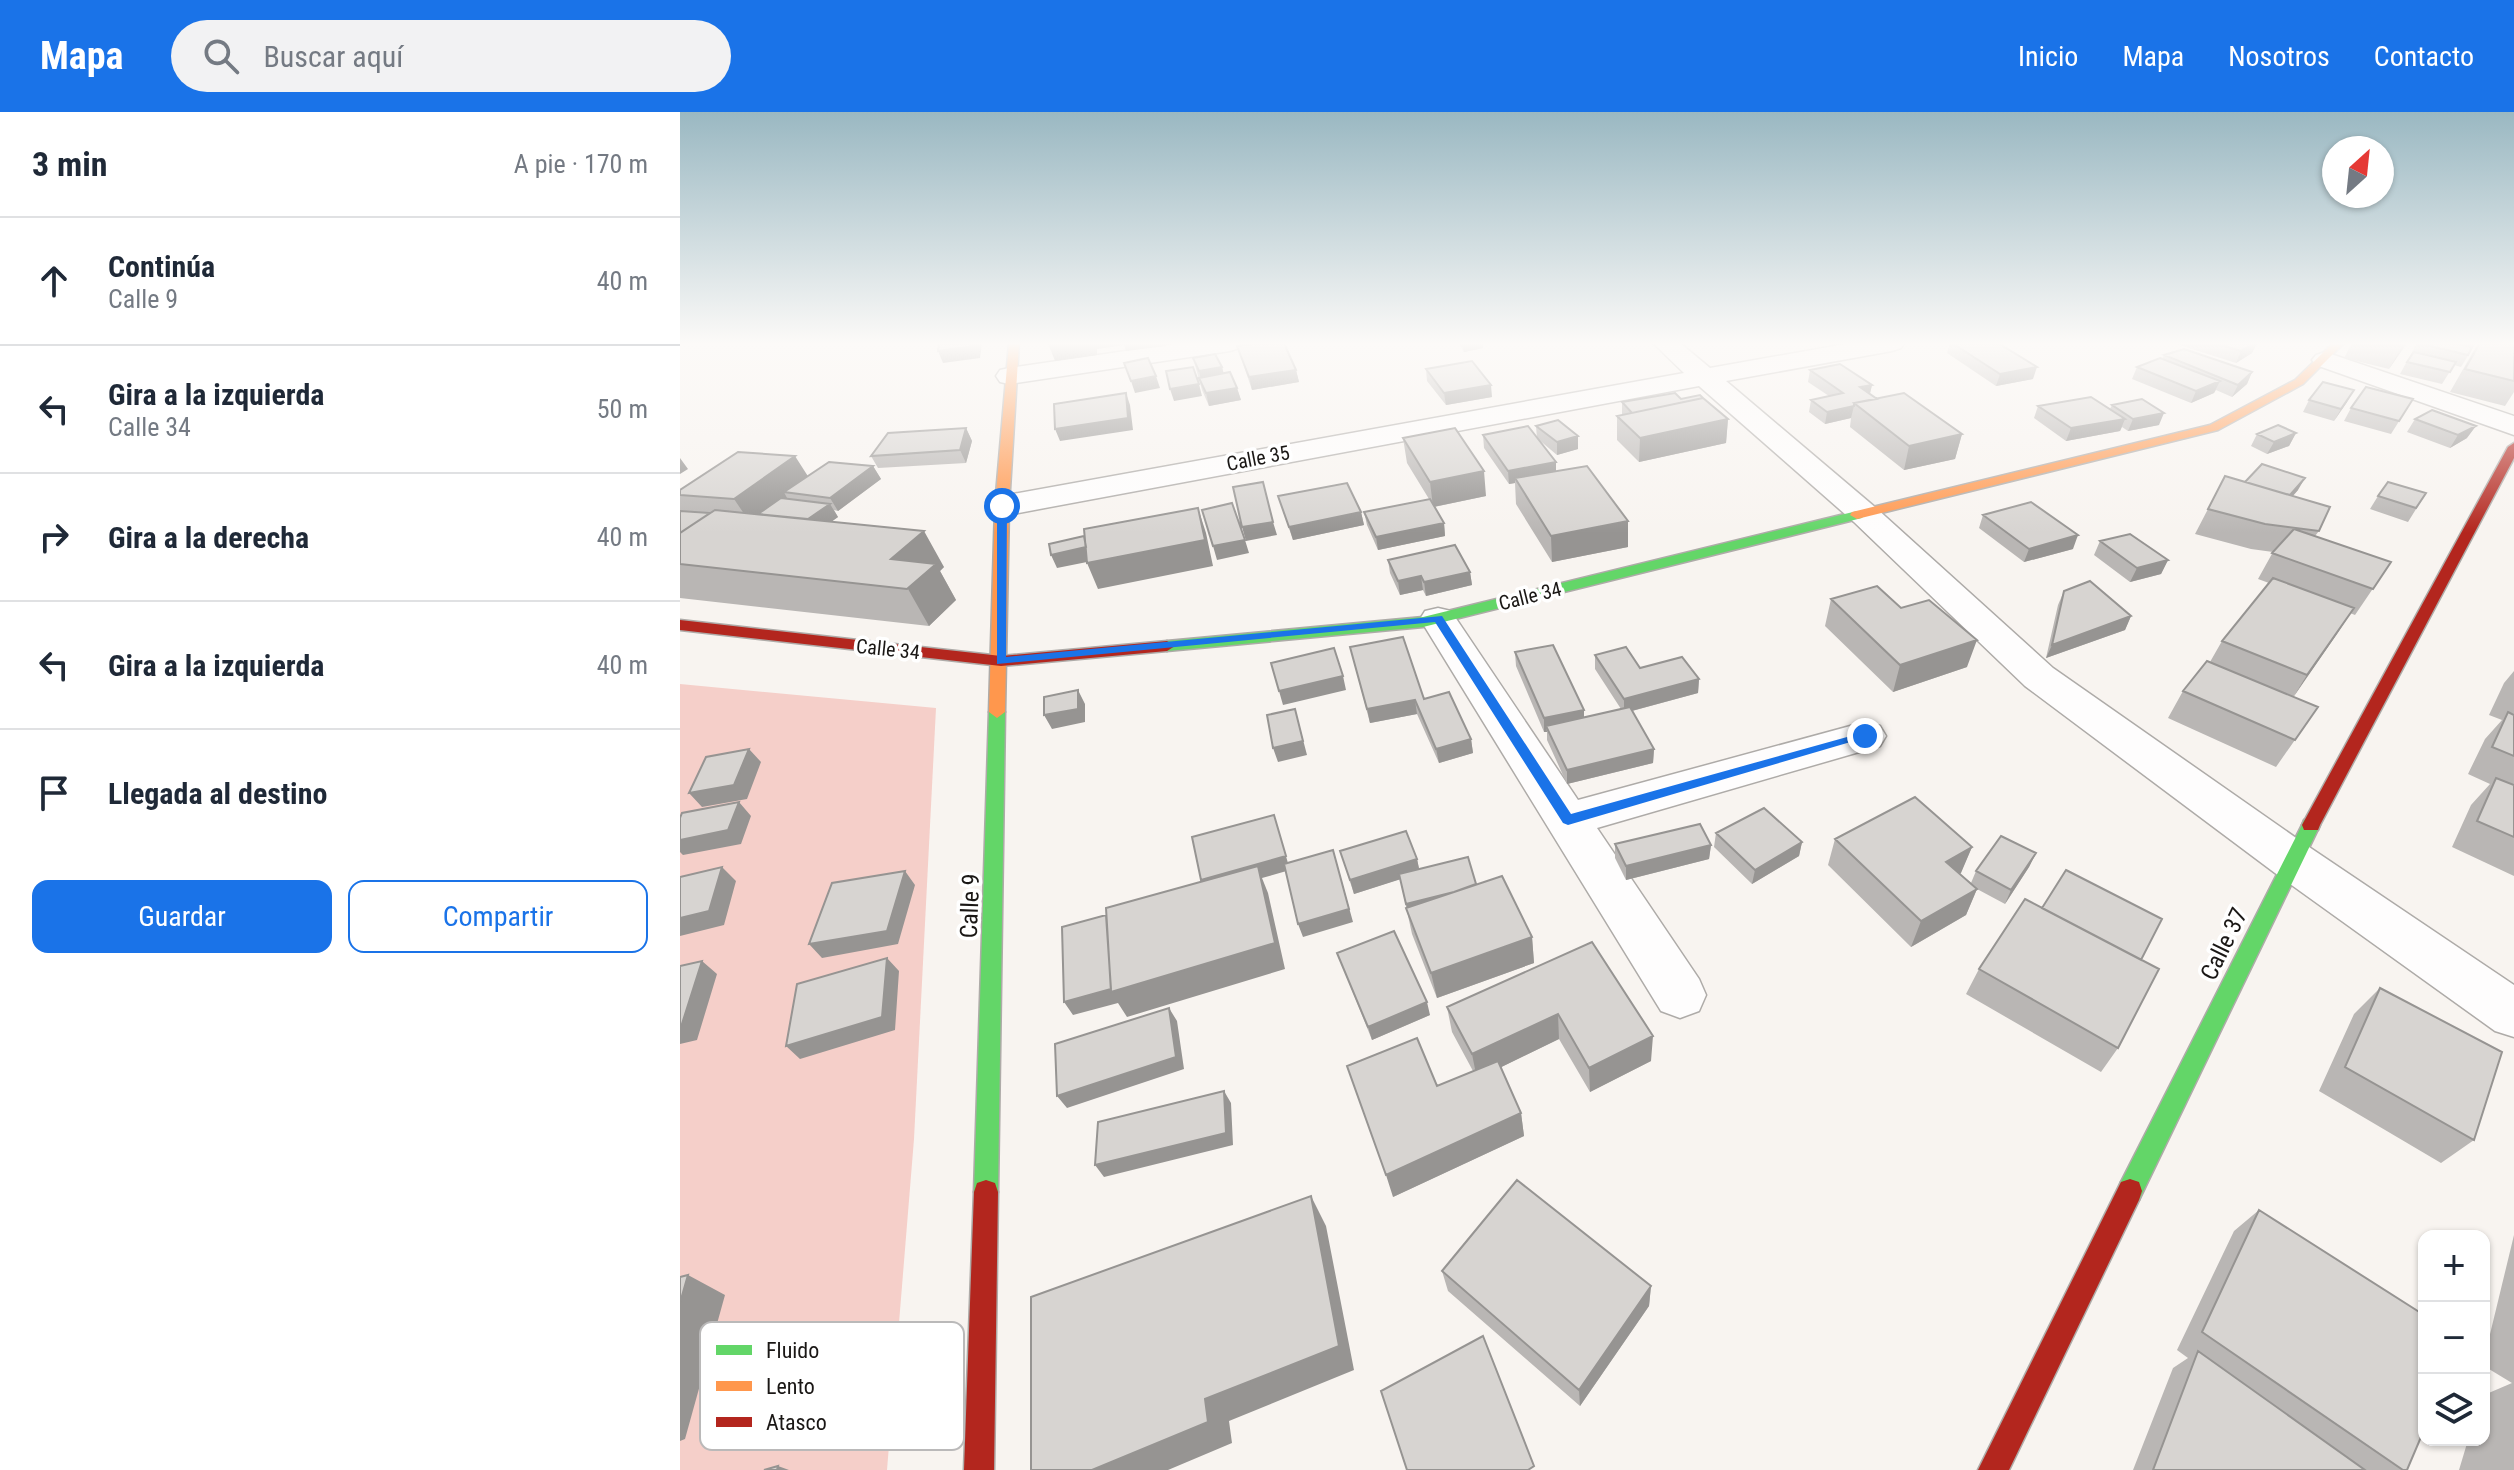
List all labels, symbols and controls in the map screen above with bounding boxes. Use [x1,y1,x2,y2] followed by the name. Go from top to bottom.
[171,20,731,92] search box
[40,34,123,78] text: Mapa
[199,34,243,78] icon: search
[263,39,403,74] text: Buscar aquí
[2018,40,2078,73] text: Inicio
[2122,40,2184,73] text: Mapa
[2228,40,2330,73] text: Nosotros
[2374,40,2474,73] text: Contacto
[2322,136,2394,208] north arrow
[32,144,108,184] text: 3 min
[514,149,648,179] text: A pie · 170 m
[108,249,215,284] text: Continúa
[32,259,76,303] icon: ahead
[597,266,648,296] text: 40 m
[108,284,178,314] text: Calle 9
[108,377,324,412] text: Gira a la izquierda
[32,387,76,431] icon: left
[597,394,648,424] text: 50 m
[108,412,191,442] text: Calle 34
[1224,440,1292,476] street label: Calle 35
[984,488,1020,524] route start
[32,515,76,559] icon: right
[108,520,309,555] text: Gira a la derecha
[597,522,648,552] text: 40 m
[1496,577,1564,615] street label: Calle 34
[855,634,921,664] street label: Calle 34
[32,643,76,687] icon: left
[108,648,324,683] text: Gira a la izquierda
[597,650,648,680] text: 40 m
[1847,718,1883,754] route end
[32,771,76,815] icon: arrive
[108,776,327,811] text: Llegada al destino
[955,873,985,939] street label: Calle 9
[32,880,332,953] button: Guardar
[348,880,648,953] button: Compartir
[2195,903,2253,985] street label: Calle 37
[2418,1230,2490,1446] map controls
[2418,1230,2490,1302] button: +
[2418,1302,2490,1374] button: −
[700,1322,964,1450] legend
[766,1338,819,1363] text: Fluido
[766,1374,815,1399] text: Lento
[2418,1374,2490,1446] button: layers
[766,1410,827,1435] text: Atasco

